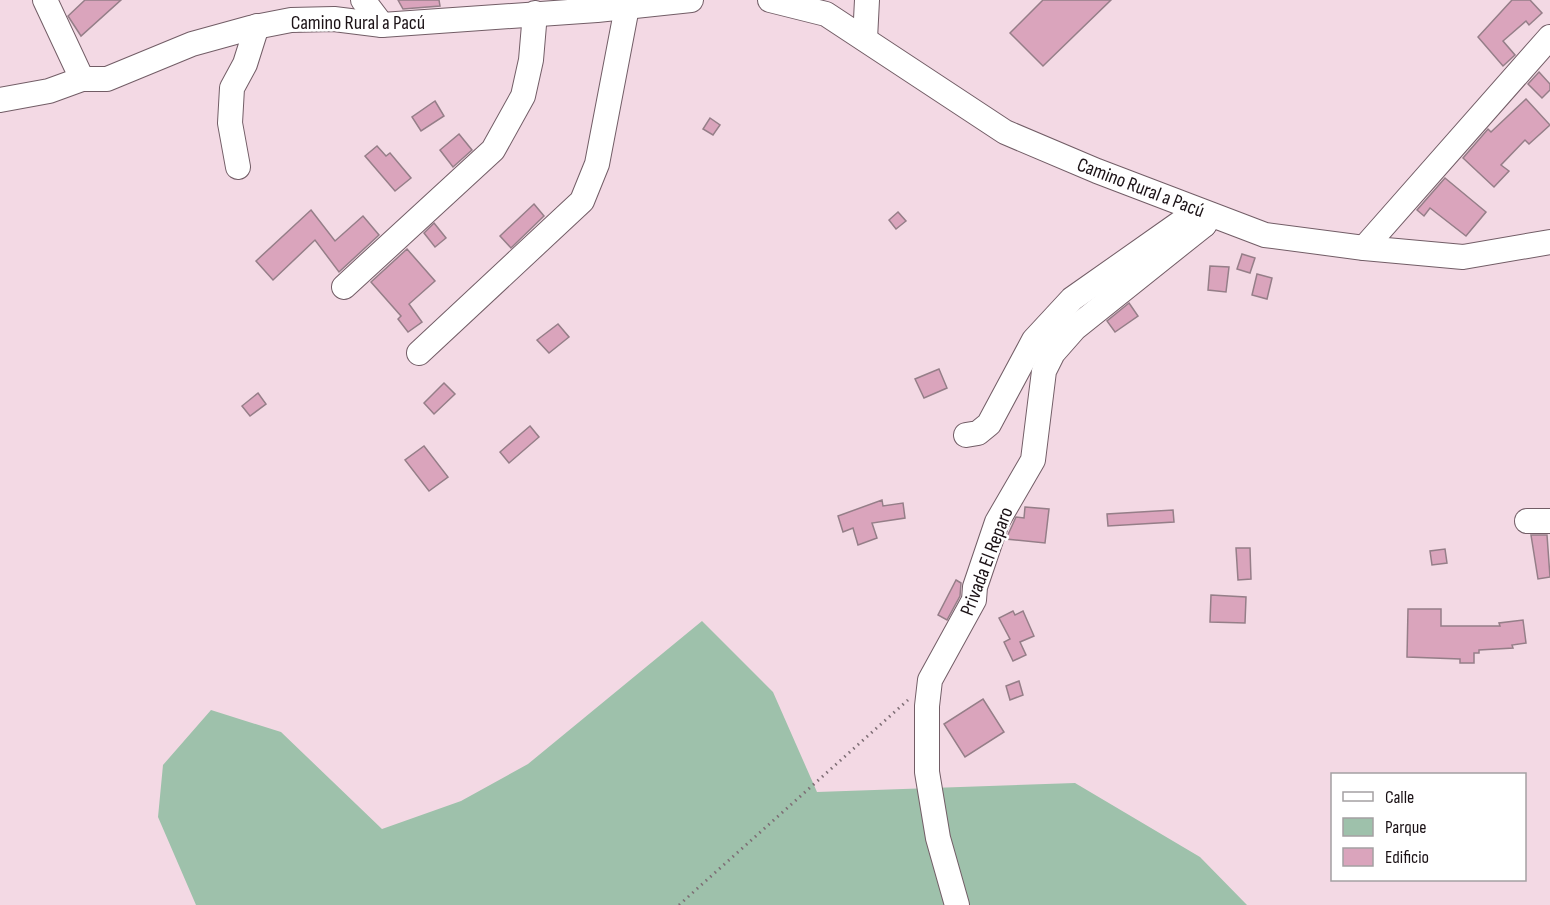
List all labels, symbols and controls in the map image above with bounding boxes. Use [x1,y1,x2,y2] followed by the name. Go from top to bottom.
[291,11,425,35] street label: Camino Rural a Pacú
[1074,153,1208,223] street label: Camino Rural a Pacú
[955,504,1019,619] street label: Privada El Reparo
[1331,773,1526,881] legend
[1385,787,1414,808] text: Calle
[1385,817,1426,838] text: Parque
[1385,847,1429,868] text: Edificio

